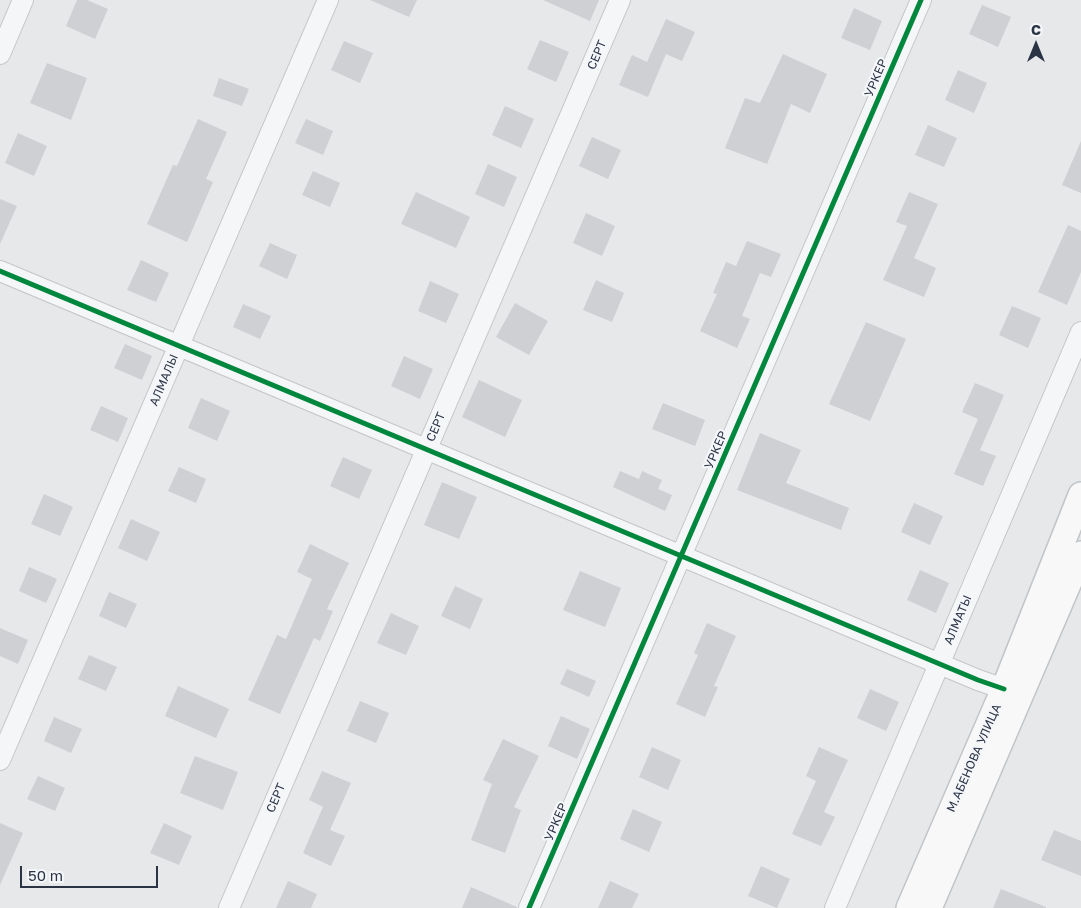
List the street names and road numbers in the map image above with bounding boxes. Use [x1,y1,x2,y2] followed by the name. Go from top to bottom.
[584,38,610,72] street label: СЕРТ
[862,57,890,99] street label: УРКЕР
[147,352,181,408] street label: АЛМАЛЫ
[423,410,449,444] street label: СЕРТ
[702,429,730,471] street label: УРКЕР
[941,593,975,647] street label: АЛМАТЫ
[944,702,1004,814] street label: М.АБЕНОВА УЛИЦА
[263,781,289,815] street label: СЕРТ
[542,801,570,843] street label: УРКЕР

